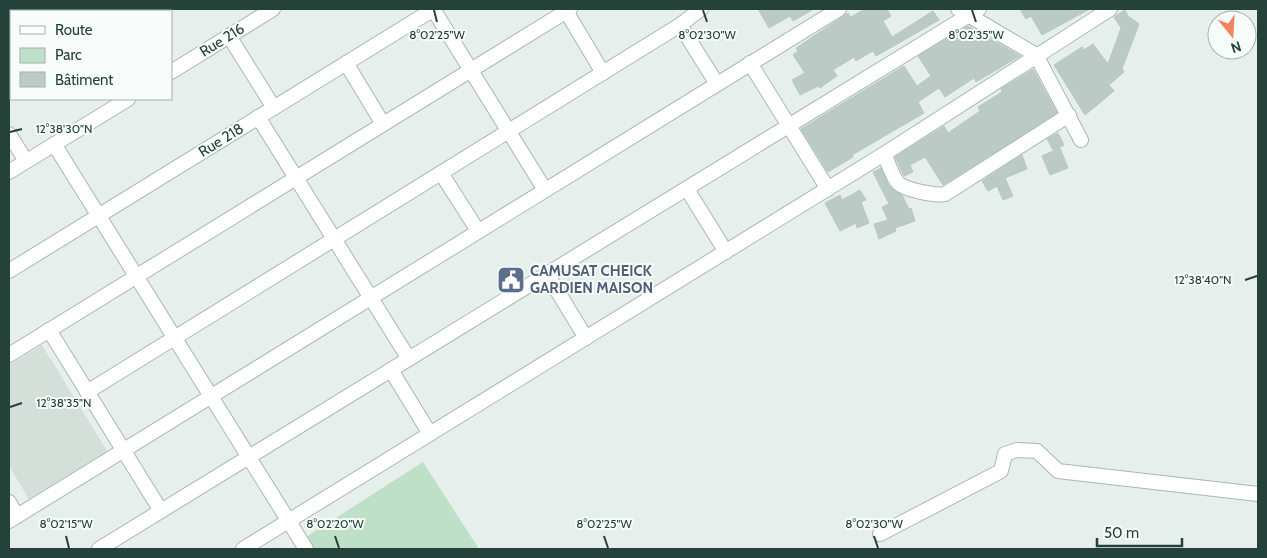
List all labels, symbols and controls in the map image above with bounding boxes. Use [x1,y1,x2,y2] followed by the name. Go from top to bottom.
[10,10,172,100] legend
[1207,10,1257,60] north arrow
[196,19,248,61] street label: Rue 216
[55,21,93,39] text: Route
[409,27,465,42] text: 8°02'25"W
[678,27,736,42] text: 8°02'30"W
[948,27,1004,42] text: 8°02'35"W
[1229,37,1244,57] text: N
[55,46,82,64] text: Parc
[55,71,113,89] text: Bâtiment
[195,119,247,161] street label: Rue 218
[36,121,92,136] text: 12°38'30"N
[530,262,653,297] place label: CAMUSAT CHEICK GARDIEN MAISON
[496,265,526,295] public building icon: CAMUSAT CHEICK GARDIEN MAISON
[1175,272,1231,287] text: 12°38'40"N
[37,395,91,410] text: 12°38'35"N
[39,516,93,531] text: 8°02'15"W
[306,516,364,531] text: 8°02'20"W
[576,516,632,531] text: 8°02'25"W
[845,516,903,531] text: 8°02'30"W
[1097,516,1182,548] scale bar
[1104,524,1139,542] text: 50 m

